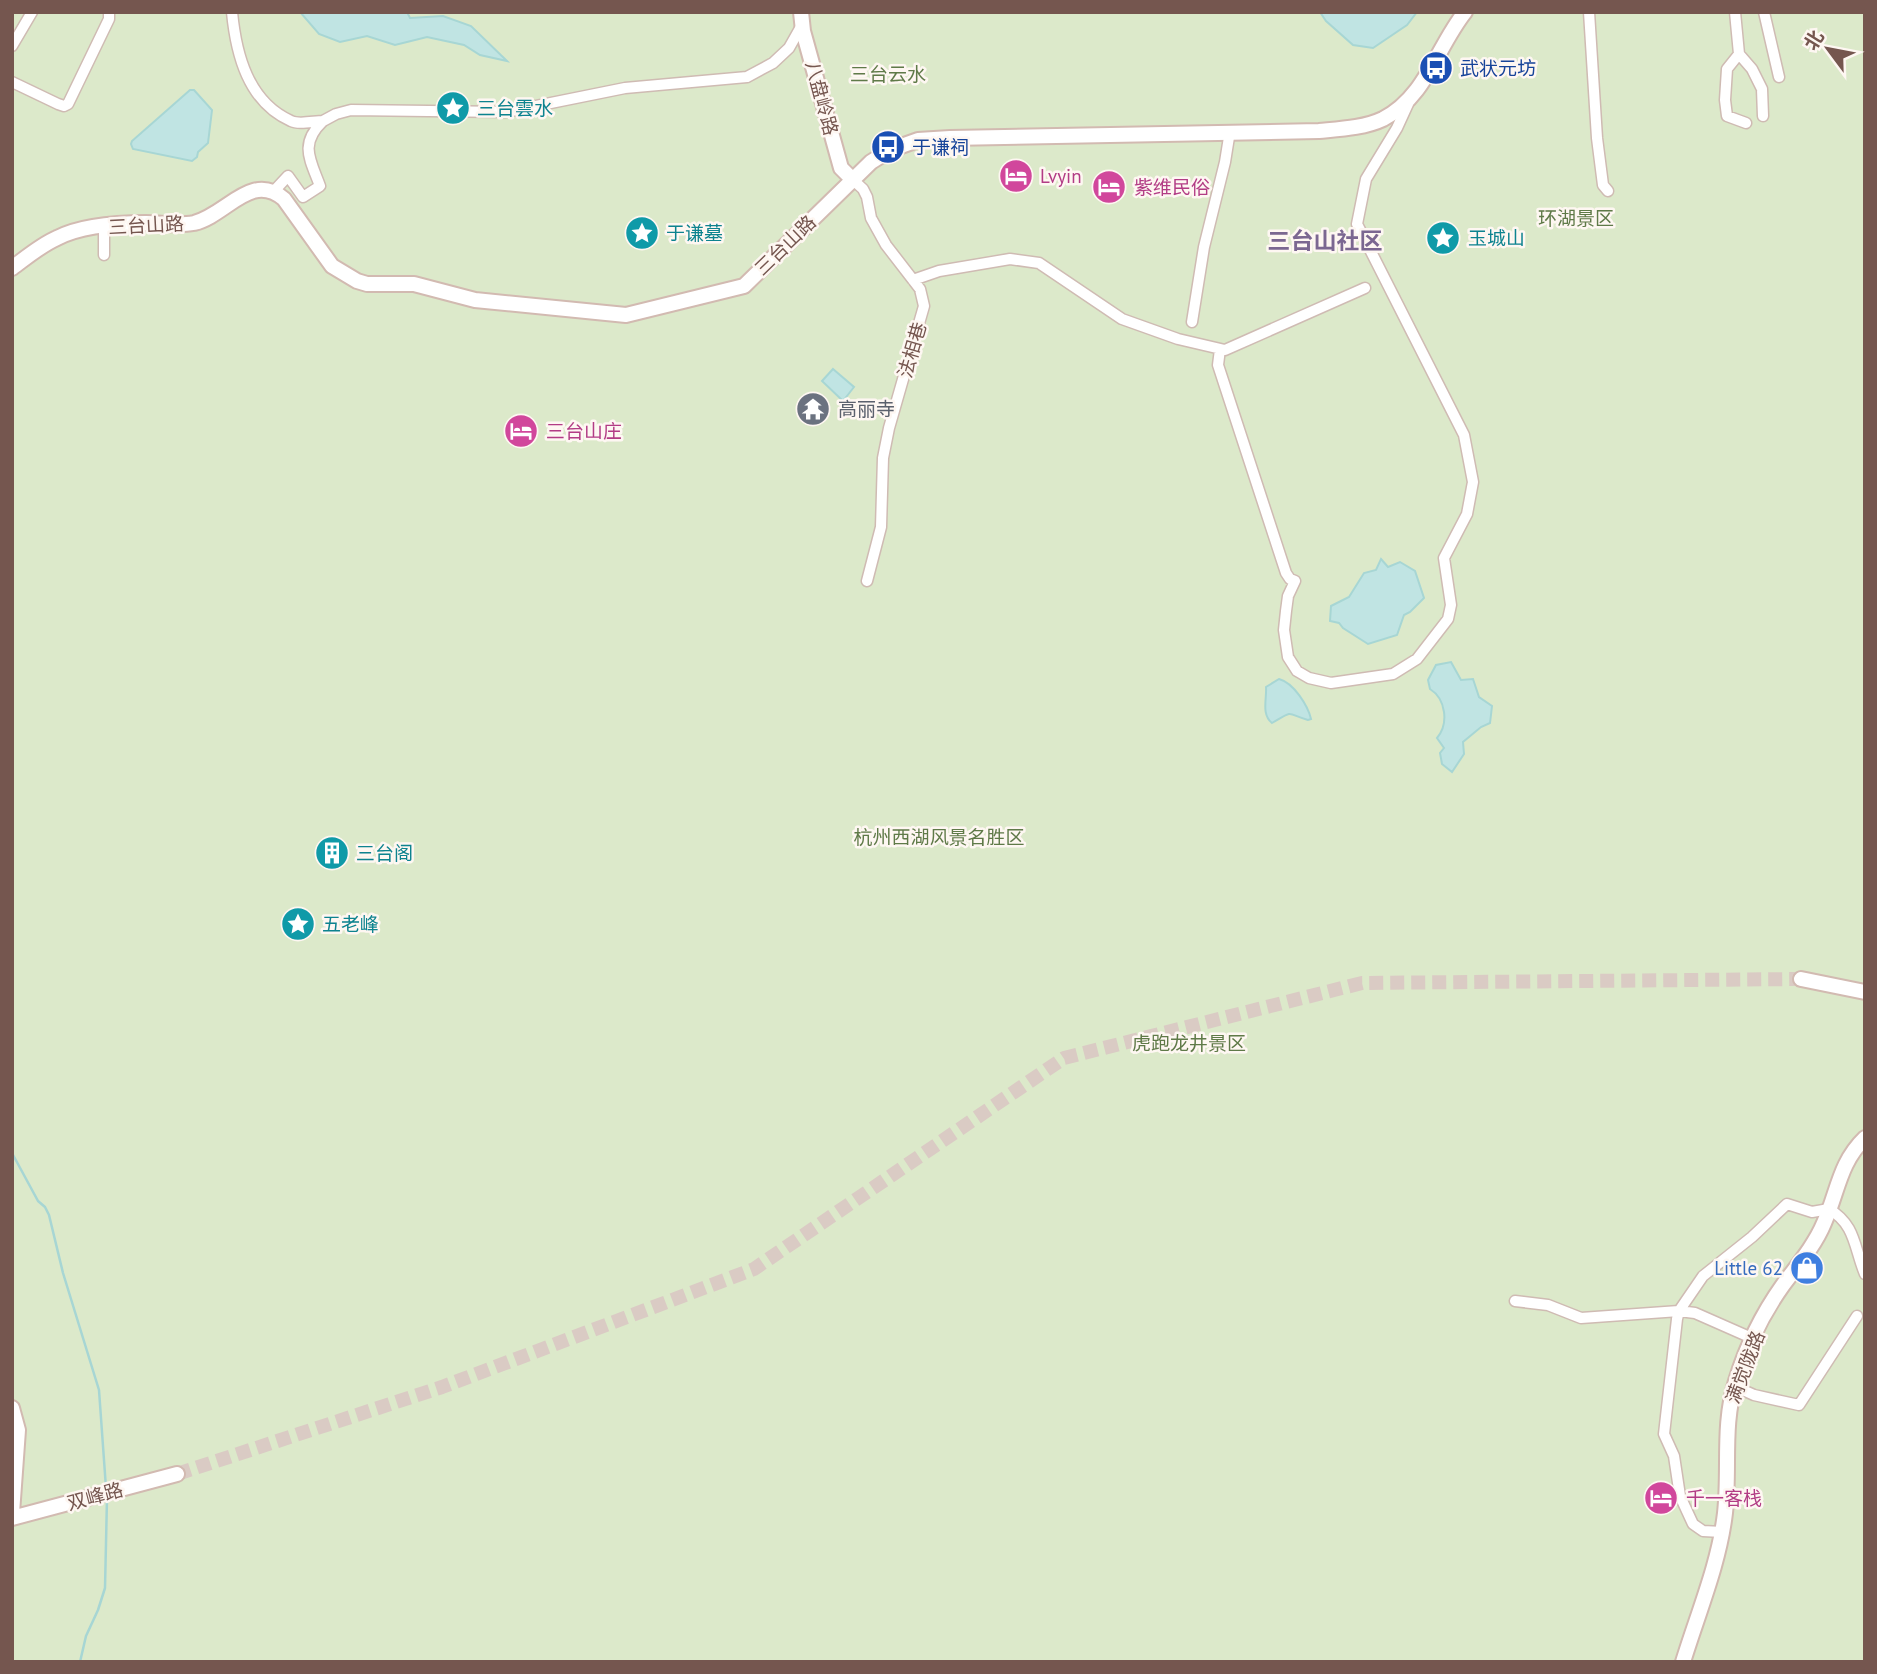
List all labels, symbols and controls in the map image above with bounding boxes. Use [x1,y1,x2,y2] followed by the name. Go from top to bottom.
[1793,14,1863,84] north arrow
[1798,26,1829,54] text: 北
[1417,49,1455,87] bus stop icon: 武状元坊
[1460,56,1536,80] place label: 武状元坊
[801,58,843,138] street label: 八盘岭路
[850,62,926,86] park label: 三台云水
[434,89,472,127] place icon: 三台雲水
[477,96,553,120] place label: 三台雲水
[869,128,907,166] bus stop icon: 于谦祠
[912,135,969,159] place label: 于谦祠
[997,157,1035,195] hotel icon: Lvyin
[1040,164,1082,188] place label: Lvyin
[1090,168,1128,206] hotel icon: 紫维民俗
[1134,175,1210,199] place label: 紫维民俗
[1538,206,1614,230] park label: 环湖景区
[749,210,821,280] street label: 三台山路
[107,211,185,239] street label: 三台山路
[623,214,661,252] place icon: 于谦墓
[1424,219,1462,257] place icon: 玉城山
[666,221,723,245] place label: 于谦墓
[1268,226,1383,255] district label: 三台山社区
[1468,226,1525,250] place label: 玉城山
[893,319,931,381] street label: 法相巷
[794,390,832,428] temple icon: 高丽寺
[838,397,895,421] place label: 高丽寺
[502,412,540,450] hotel icon: 三台山庄
[546,419,622,443] place label: 三台山庄
[853,825,1025,849] park label: 杭州西湖风景名胜区
[313,834,351,872] building icon: 三台阁
[356,841,413,865] place label: 三台阁
[279,905,317,943] place icon: 五老峰
[322,912,379,936] place label: 五老峰
[1132,1031,1246,1055] park label: 虎跑龙井景区
[1788,1249,1826,1287] shop icon: Little 62
[1714,1256,1783,1280] place label: Little 62
[1720,1327,1770,1407] street label: 满觉陇路
[64,1477,126,1515] street label: 双峰路
[1642,1479,1680,1517] hotel icon: 千一客栈
[1686,1486,1762,1510] place label: 千一客栈

